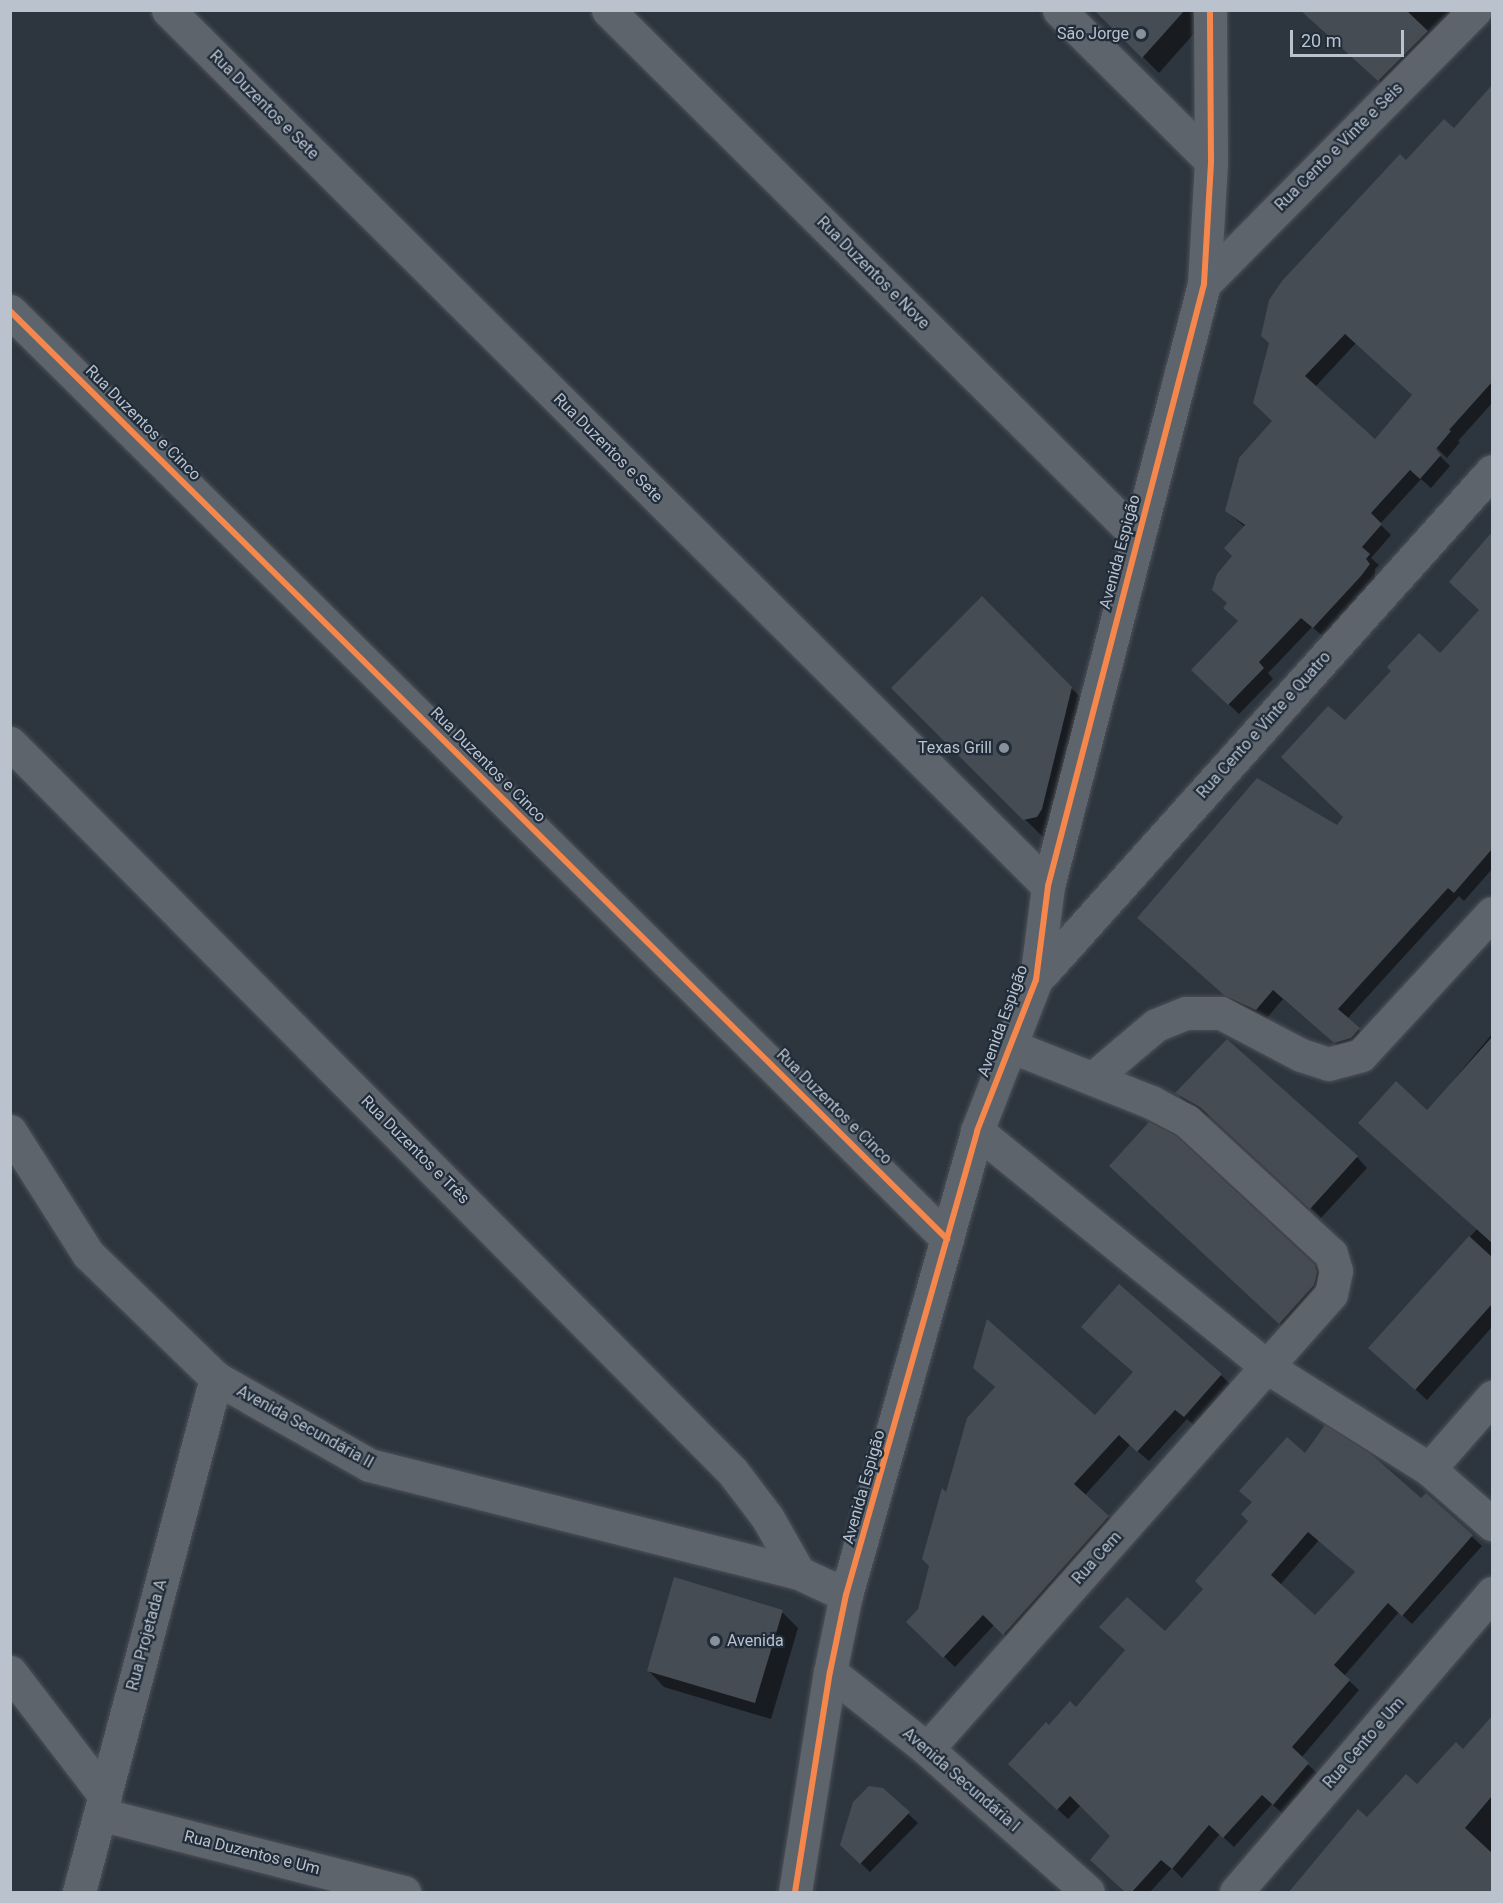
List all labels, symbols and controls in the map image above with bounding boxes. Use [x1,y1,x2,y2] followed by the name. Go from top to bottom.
[1293,18,1407,56] scale bar
[1057,24,1129,44] place label: São Jorge
[1134,27,1148,41] marker: São Jorge
[1301,30,1341,51] text: 20 m
[205,46,323,164] street label: Rua Duzentos e Sete
[1271,79,1407,215] street label: Rua Cento e Vinte e Seis
[813,213,933,333] street label: Rua Duzentos e Nove
[81,361,205,485] street label: Rua Duzentos e Cinco
[549,389,667,507] street label: Rua Duzentos e Sete
[1096,493,1144,611] street label: Avenida Espigão
[1193,648,1335,802] street label: Rua Cento e Vinte e Quatro
[426,703,550,827] street label: Rua Duzentos e Cinco
[918,738,992,758] place label: Texas Grill
[997,741,1011,755] marker: Texas Grill
[974,962,1032,1080] street label: Avenida Espigão
[772,1045,896,1169] street label: Rua Duzentos e Cinco
[357,1092,473,1208] street label: Rua Duzentos e Três
[233,1382,377,1472] street label: Avenida Secundária II
[839,1428,889,1546] street label: Avenida Espigão
[1068,1528,1126,1588] street label: Rua Cem
[123,1577,171,1693] street label: Rua Projetada A
[727,1631,784,1651] place label: Avenida
[708,1634,722,1648] marker: Avenida
[1319,1694,1409,1792] street label: Rua Cento e Um
[899,1724,1023,1836] street label: Avenida Secundária I
[182,1827,322,1879] street label: Rua Duzentos e Um

